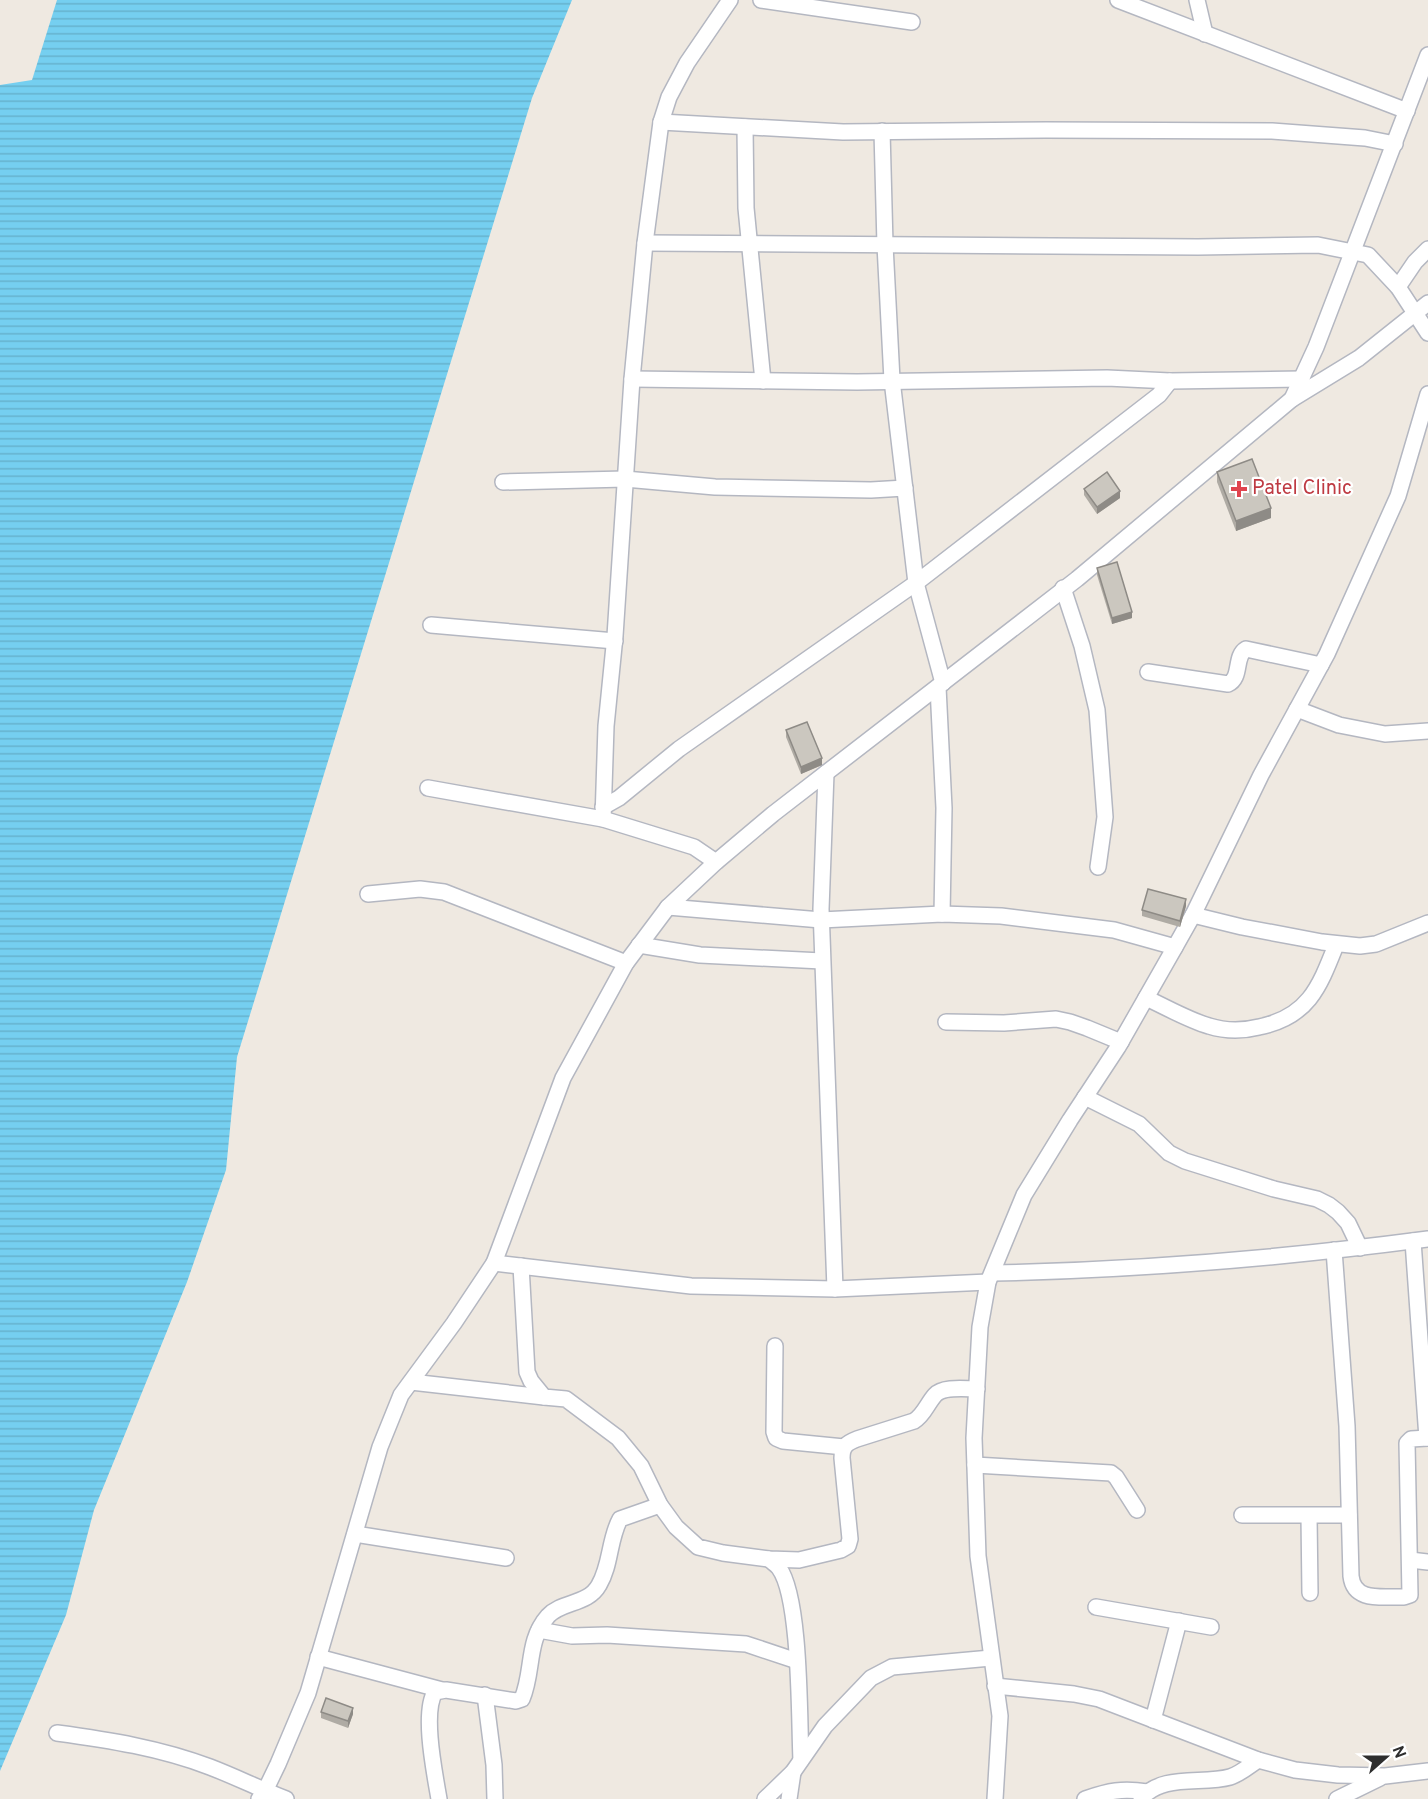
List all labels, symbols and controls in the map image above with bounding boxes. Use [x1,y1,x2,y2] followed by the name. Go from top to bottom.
[1252,476,1352,502] place label: Patel Clinic
[1230,480,1248,498] marker: Patel Clinic
[1356,1727,1416,1787] north arrow
[1387,1743,1410,1761] text: N

